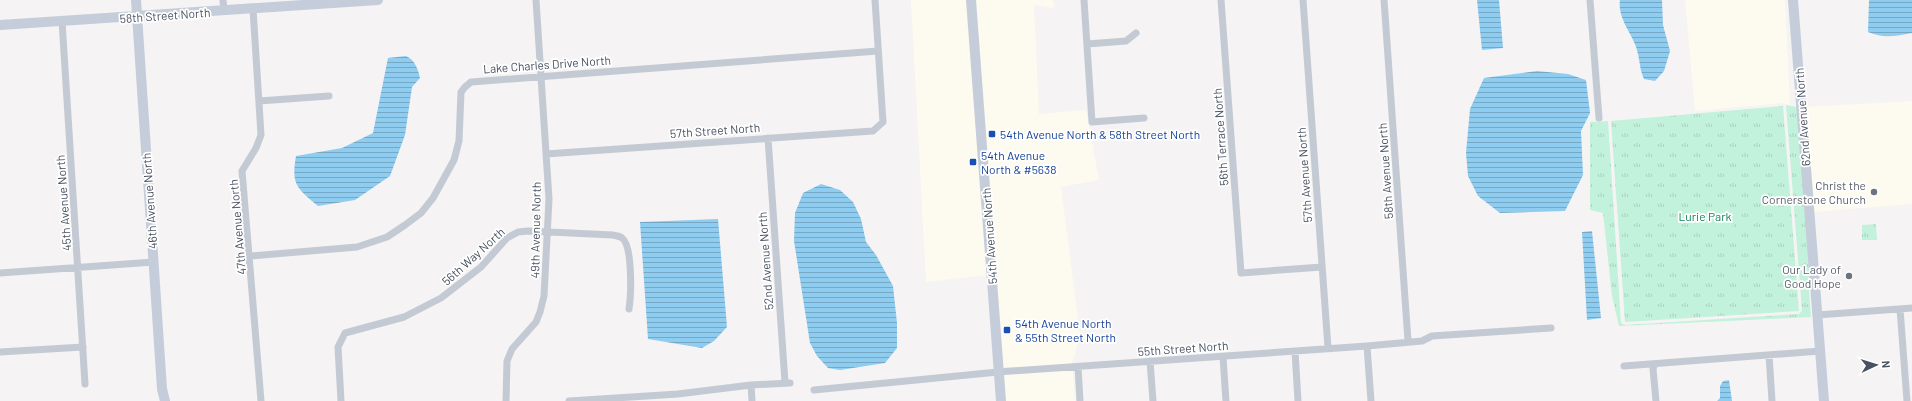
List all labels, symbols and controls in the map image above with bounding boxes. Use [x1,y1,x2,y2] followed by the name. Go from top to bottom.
[119,5,211,25] street label: 58th Street North
[483,53,611,75] street label: Lake Charles Drive North
[1792,67,1812,167] street label: 62nd Avenue North
[1210,88,1230,186] street label: 56th Terrace North
[669,120,761,140] street label: 57th Street North
[1375,123,1395,219] street label: 58th Avenue North
[1000,127,1200,141] place label: 54th Avenue North & 58th Street North
[1294,127,1314,223] street label: 57th Avenue North
[987,129,997,139] marker: 54th Avenue North & 58th Street North
[981,148,1056,176] place label: 54th Avenue North & #5638
[139,152,159,250] street label: 46th Avenue North
[53,154,73,252] street label: 45th Avenue North
[968,157,978,167] marker: 54th Avenue North & #5638
[1762,178,1866,206] place label: Christ the Cornerstone Church
[226,179,248,275] street label: 47th Avenue North
[527,182,543,278] street label: 49th Avenue North
[979,187,999,285] street label: 54th Avenue North
[1869,187,1879,197] marker: Christ the Cornerstone Church
[1678,209,1732,223] park label: Lurie Park
[755,211,775,311] street label: 52nd Avenue North
[439,224,507,288] street label: 56th Way North
[1782,262,1841,290] place label: Our Lady of Good Hope
[1844,271,1854,281] marker: Our Lady of Good Hope
[1015,316,1116,344] place label: 54th Avenue North & 55th Street North
[1002,325,1012,335] marker: 54th Avenue North & 55th Street North
[1137,338,1229,358] street label: 55th Street North
[1856,345,1896,385] north arrow
[1880,360,1893,368] text: N

